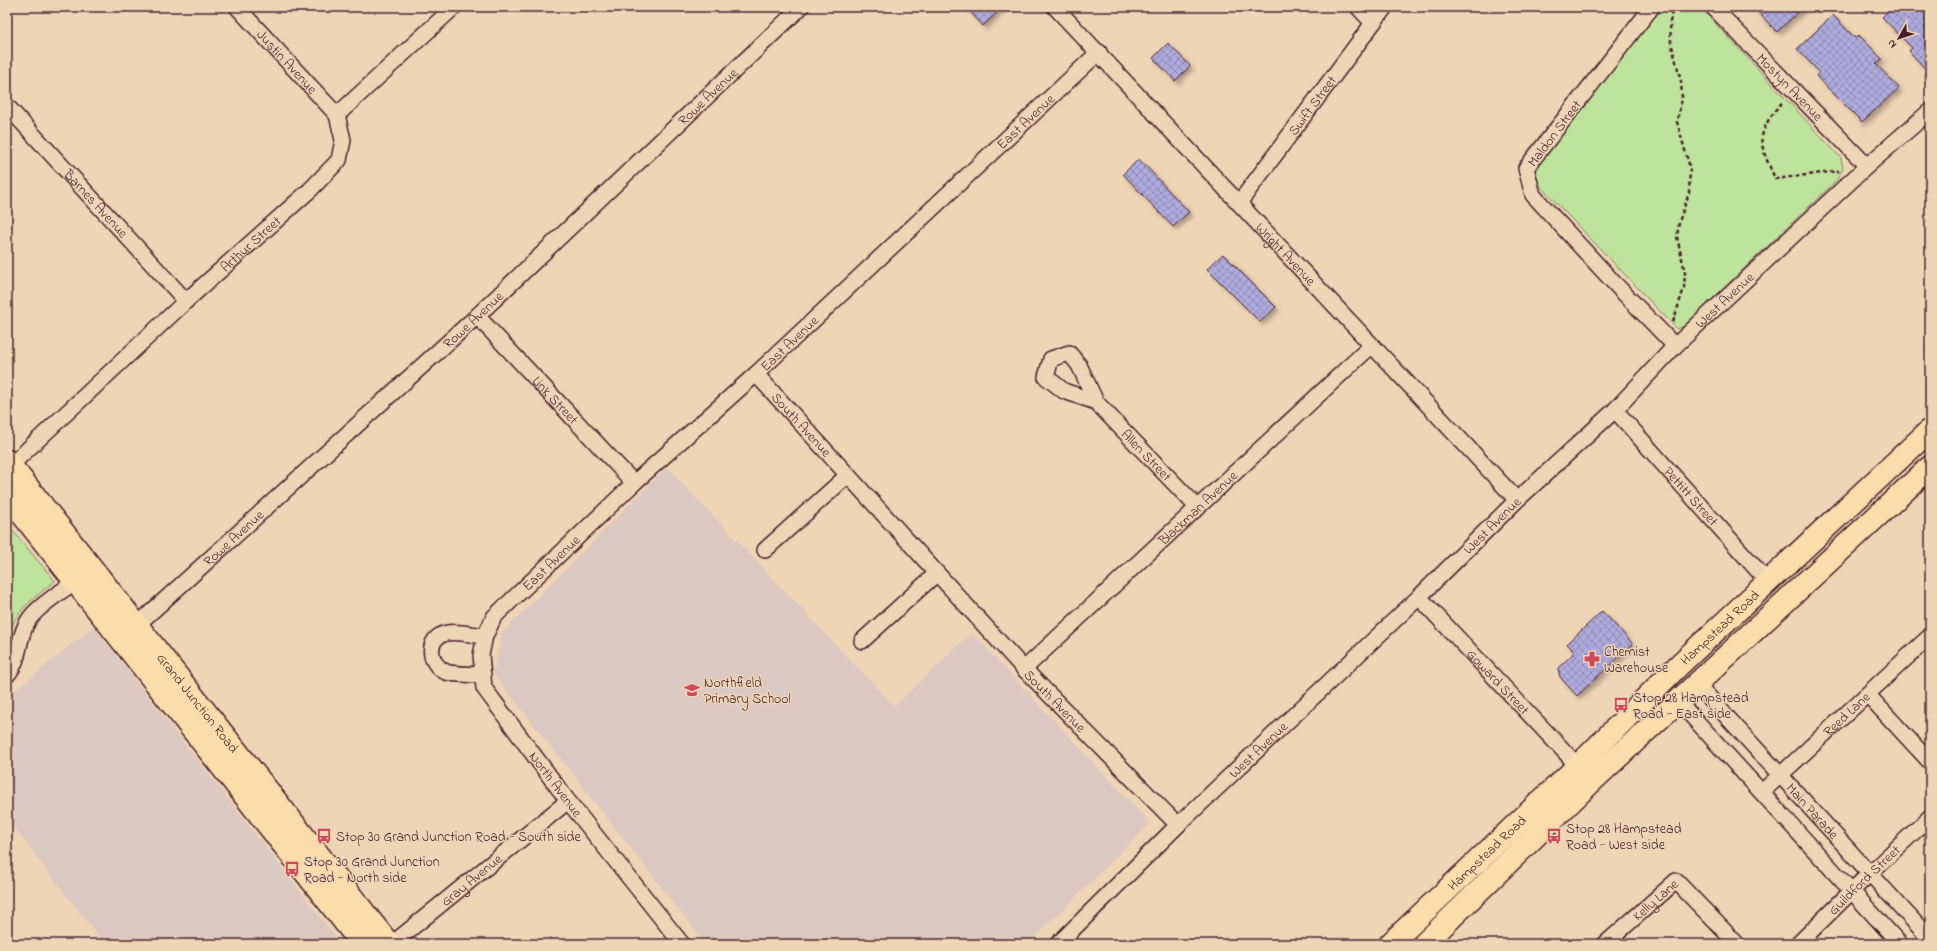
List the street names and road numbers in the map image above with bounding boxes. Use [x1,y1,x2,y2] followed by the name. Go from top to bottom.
[251,25,322,100] street label: Justin Avenue
[1751,49,1828,127] street label: Mostyn Avenue
[674,63,744,131] street label: Rowe Avenue
[1284,71,1343,140] street label: Swift Street
[992,89,1061,155] street label: East Avenue
[1523,96,1588,172] street label: Maldon Street
[57,164,133,244] street label: Barnes Avenue
[216,211,287,278] street label: Arthur Street
[1250,218,1321,292] street label: Wright Avenue
[1691,267,1760,334] street label: West Avenue
[439,287,509,354] street label: Rowe Avenue
[756,311,825,377] street label: East Avenue
[527,372,583,430] street label: Link Street
[766,388,836,463] street label: South Avenue
[1116,425,1176,487] street label: Allen Street
[1658,462,1723,532] street label: Pettitt Street
[1153,466,1243,552] street label: Blackman Avenue
[1459,492,1527,560] street label: West Avenue
[199,505,270,572] street label: Rowe Avenue
[518,530,586,597] street label: East Avenue
[1676,586,1765,671] street label: Hampstead Road
[1461,645,1534,720] street label: Goward Street
[151,649,243,758] street label: Grand Junction Road
[1018,665,1091,738] street label: South Avenue
[1819,687,1876,742] street label: Reed Lane
[1225,717,1294,784] street label: West Avenue
[523,748,587,823] street label: North Avenue
[1780,779,1843,845] street label: Main Parade
[1443,811,1532,896] street label: Hampstead Road
[1824,841,1906,921] street label: Guildford Street
[437,849,508,912] street label: Gray Avenue
[1629,874,1684,927] street label: Kelly Lane

